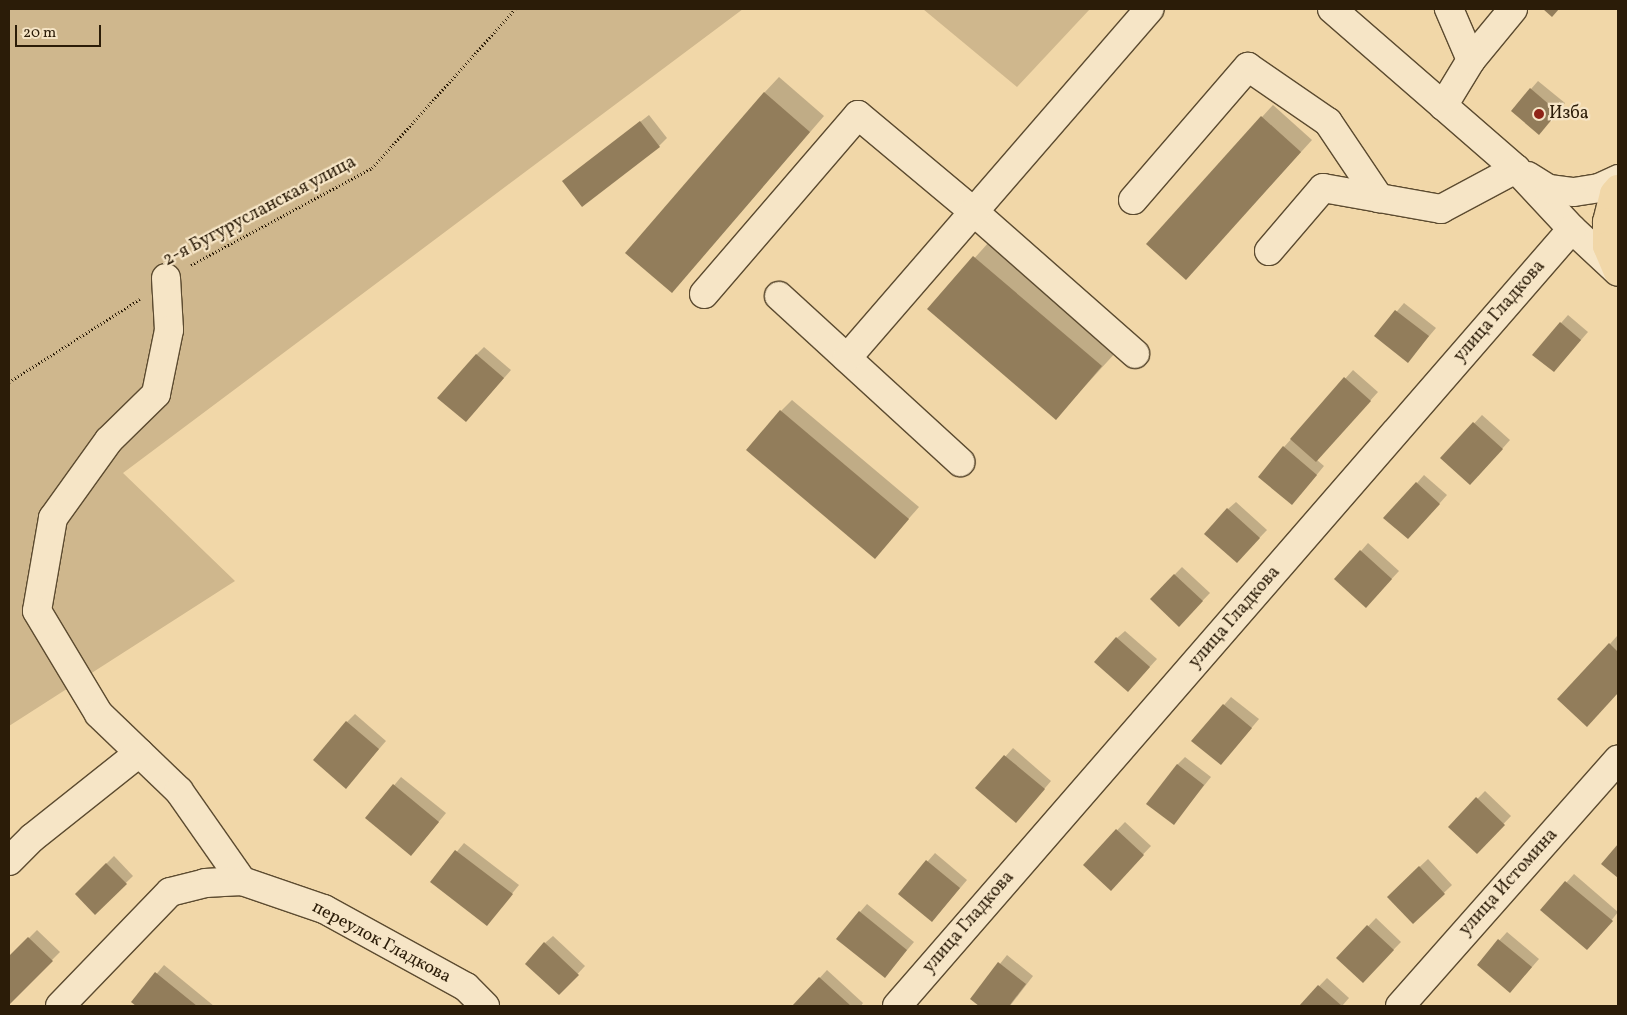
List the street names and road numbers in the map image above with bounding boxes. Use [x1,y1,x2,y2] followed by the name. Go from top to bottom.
[160,152,360,272] street label: 2-я Бугурусланская улица
[1450,256,1550,368] street label: улица Гладкова
[1185,562,1285,674] street label: улица Гладкова
[1455,825,1563,941] street label: улица Истомина
[919,867,1019,979] street label: улица Гладкова
[308,897,454,989] street label: переулок Гладкова

